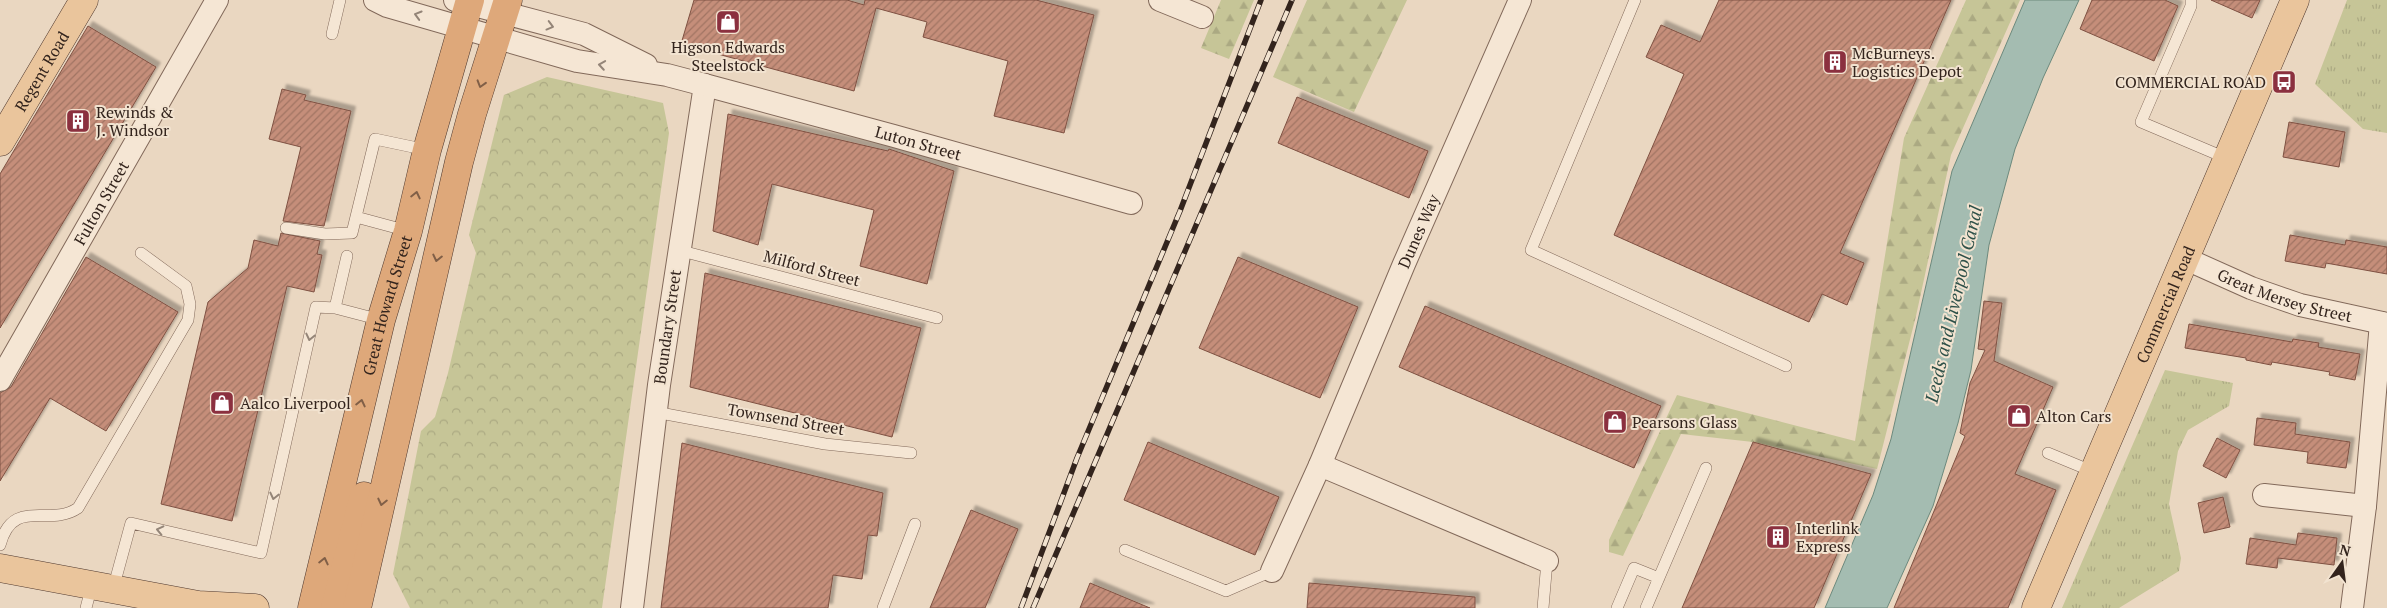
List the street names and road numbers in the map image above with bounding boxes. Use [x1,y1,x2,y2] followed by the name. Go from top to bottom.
[9,27,74,116] street label: Regent Road
[873,120,964,166] street label: Luton Street
[68,157,134,249] street label: Fulton Street
[1392,190,1445,272] street label: Dunes Way
[357,232,417,378] street label: Great Howard Street
[2131,242,2200,366] street label: Commercial Road
[761,245,863,291] street label: Milford Street
[2214,263,2354,327] street label: Great Mersey Street
[648,268,686,386] street label: Boundary Street
[726,398,846,440] street label: Townsend Street

